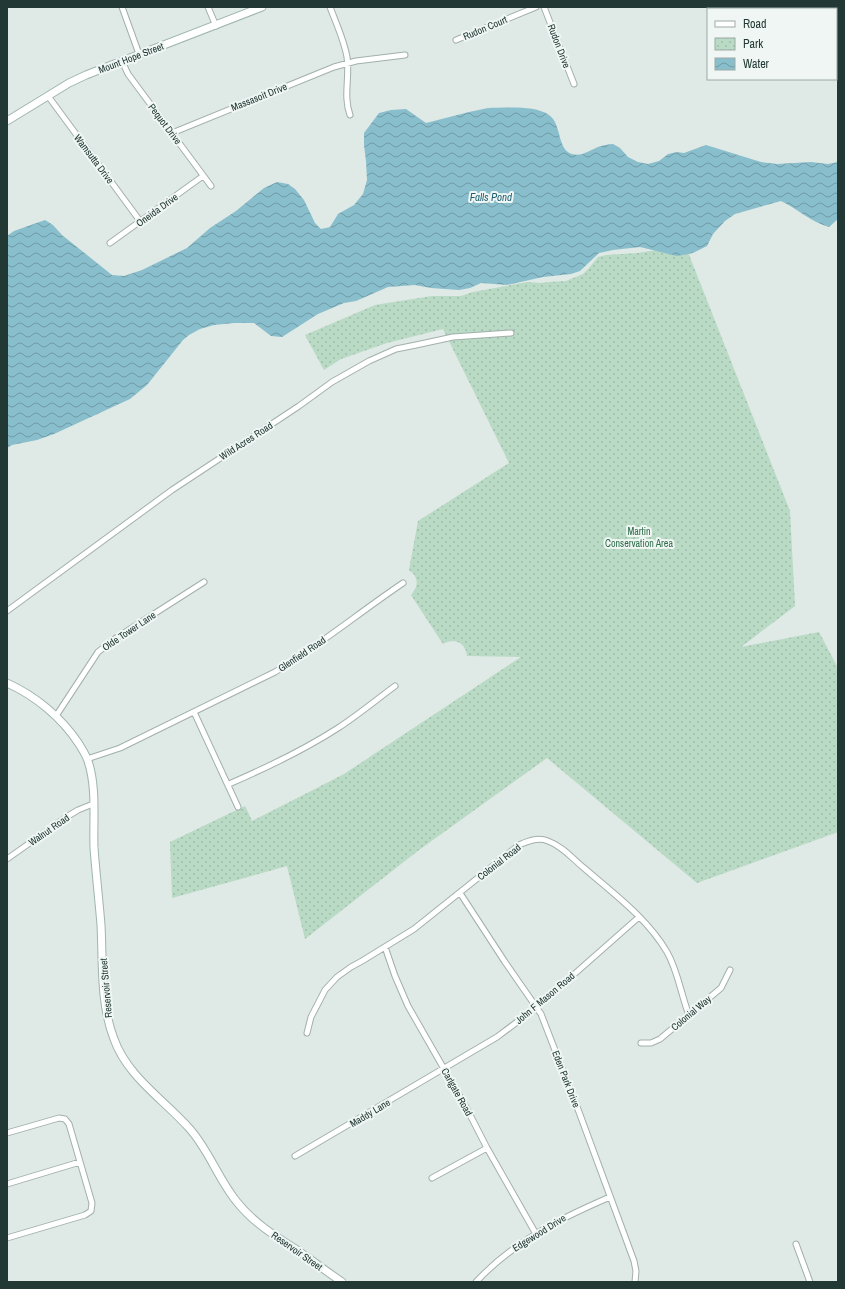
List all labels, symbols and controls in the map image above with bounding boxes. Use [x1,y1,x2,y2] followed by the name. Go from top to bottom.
[707,8,837,80] legend
[461,13,510,43] street label: Rudon Court
[743,16,767,32] text: Road
[545,22,573,70] street label: Rudon Drive
[743,36,763,52] text: Park
[97,39,166,76] street label: Mount Hope Street
[743,56,770,72] text: Water
[229,80,289,114] street label: Massasoit Drive
[145,101,185,147] street label: Pequot Drive
[71,132,117,187] street label: Wamsutta Drive
[133,190,181,230] street label: Oneida Drive
[470,190,513,204] water label: Falls Pond
[217,419,275,463] street label: Wild Acres Road
[605,525,673,550] park label: Martin Conservation Area
[100,608,159,654] street label: Olde Tower Lane
[276,633,328,675] street label: Glenfield Road
[26,811,72,849] street label: Walnut Road
[475,841,523,883] street label: Colonial Road
[97,957,115,1018] street label: Reservoir Street
[513,969,577,1027] street label: John F Mason Road
[668,992,714,1034] street label: Colonial Way
[549,1049,583,1110] street label: Eden Park Drive
[438,1066,476,1118] street label: Carlgate Road
[347,1096,393,1130] street label: Maddy Lane
[510,1211,569,1255] street label: Edgewood Drive
[269,1229,326,1274] street label: Reservoir Street

